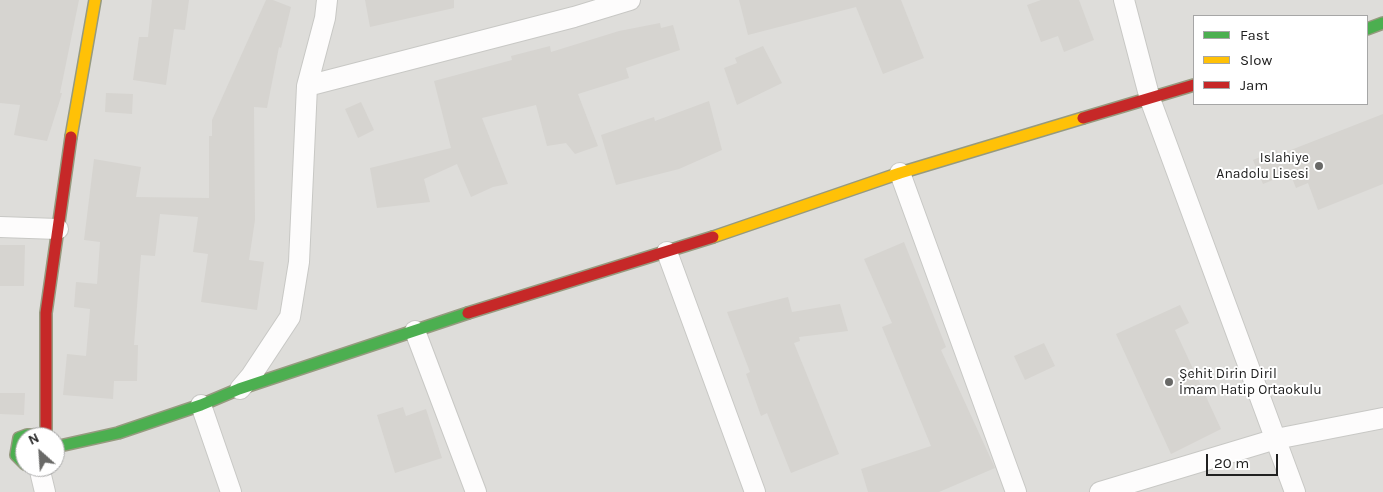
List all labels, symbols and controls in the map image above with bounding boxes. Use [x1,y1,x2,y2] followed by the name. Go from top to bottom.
[1193,15,1368,105] legend
[1240,26,1269,44] text: Fast
[1240,51,1272,69] text: Slow
[1240,76,1268,94] text: Jam
[1216,150,1309,182] place label: Islahiye Anadolu Lisesi
[1313,160,1325,172] marker: Islahiye Anadolu Lisesi
[1179,366,1322,398] place label: Şehit Dirin Diril İmam Hatip Ortaokulu
[1163,376,1175,388] marker: Şehit Dirin Diril İmam Hatip Ortaokulu
[15,427,65,477] north arrow
[25,429,42,449] text: N
[1208,444,1280,476] scale bar
[1214,454,1249,472] text: 20 m

